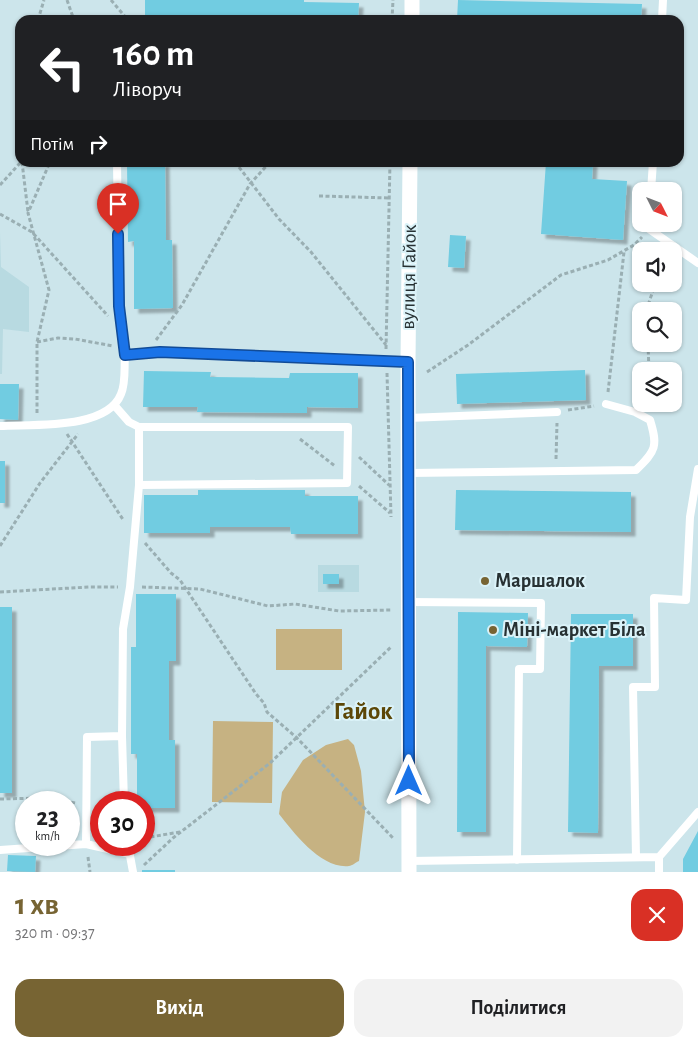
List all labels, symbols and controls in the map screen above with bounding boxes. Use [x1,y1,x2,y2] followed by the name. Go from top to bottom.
[30,35,95,100] icon: left
[113,37,194,72] text: 160 m
[113,78,182,100] text: Ліворуч
[84,130,112,158] icon: right
[30,135,74,154] text: Потім
[632,182,682,232] north arrow
[632,182,682,412] map controls
[97,183,139,234] pin
[104,190,132,218] icon: arrive
[398,224,420,330] street label: вулиця Гайок
[632,242,682,292] button: sound
[632,302,682,352] button: search
[632,362,682,412] button: layers
[495,571,585,591] place label: Маршалок
[479,575,491,587] marker: Маршалок
[503,620,646,640] place label: Міні-маркет Біла
[487,624,499,636] marker: Міні-маркет Біла
[333,699,393,724] district label: Гайок
[382,754,434,806] position arrow
[90,791,155,856] speed limit sign: 30
[36,805,59,830] text: 23
[35,830,60,842] text: km/h
[631,889,683,941] button: close
[15,890,59,920] text: 1 хв
[15,925,95,941] text: 320 m · 09:37
[15,979,344,1037] button: Вихід
[354,979,683,1037] button: Поділитися

